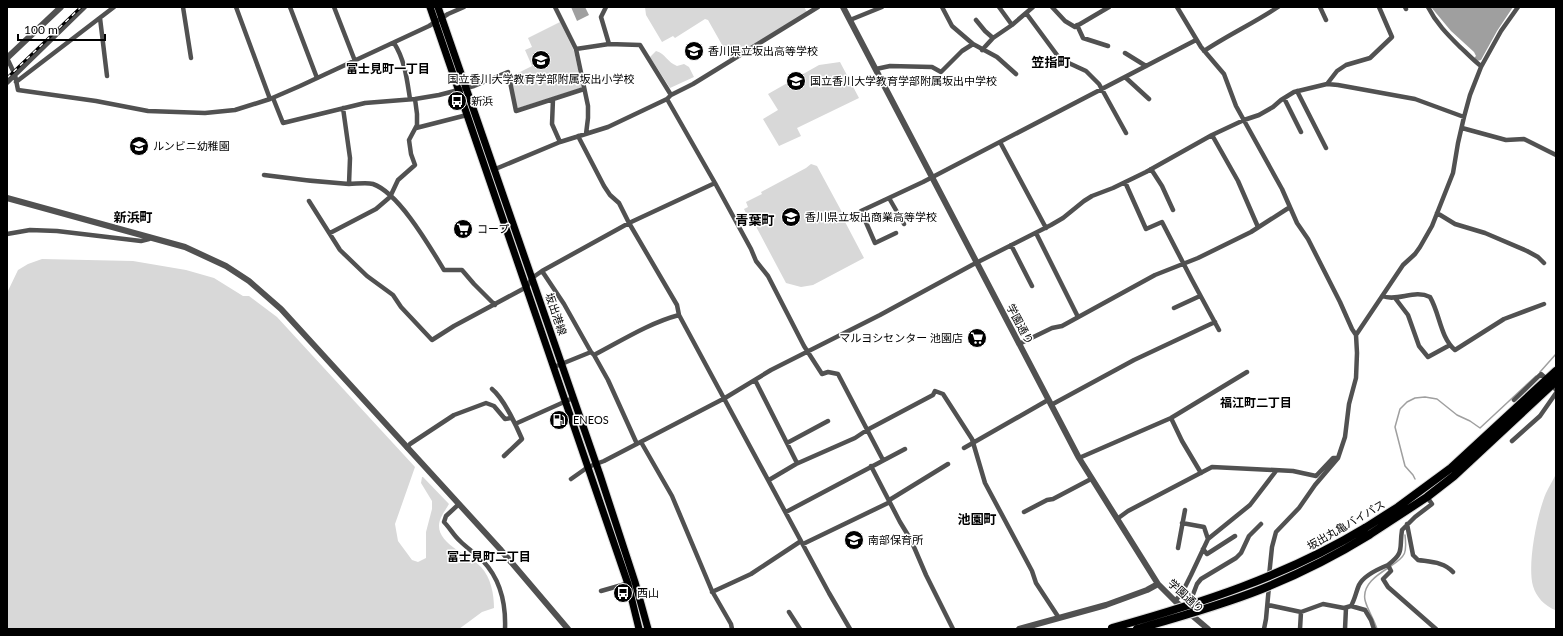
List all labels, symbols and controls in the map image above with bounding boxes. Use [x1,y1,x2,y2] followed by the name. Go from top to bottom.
[18,16,105,42] scale bar
[24,22,58,37] text: 100 m
[683,40,705,62] school or university icon: 香川県立坂出高等学校
[708,44,818,57] place label: 香川県立坂出高等学校
[530,49,552,71] school or university icon: 国立香川大学教育学部附属坂出小学校
[1031,54,1071,70] district label: 笠指町
[346,61,430,76] district label: 富士見町一丁目
[785,70,807,92] school or university icon: 国立香川大学教育学部附属坂出中学校
[448,72,635,85] place label: 国立香川大学教育学部附属坂出小学校
[810,74,997,87] place label: 国立香川大学教育学部附属坂出中学校
[446,90,468,112] bus stop icon: 新浜
[471,94,493,107] place label: 新浜
[128,135,150,157] school or university icon: ルンビニ幼稚園
[153,139,230,152] place label: ルンビニ幼稚園
[780,206,802,228] school or university icon: 香川県立坂出商業高等学校
[113,209,153,225] district label: 新浜町
[805,210,937,223] place label: 香川県立坂出商業高等学校
[735,212,775,228] district label: 青葉町
[452,218,474,240] supermarket icon: コープ
[477,222,509,235] place label: コープ
[543,291,570,337] street label: 坂出港線
[1004,301,1037,346] street label: 学園通り
[966,327,988,349] supermarket icon: マルヨシセンター 池園店
[839,331,963,344] place label: マルヨシセンター 池園店
[1220,395,1292,410] district label: 福江町二丁目
[548,409,570,431] fuel station icon: ENEOS
[573,413,609,426] place label: ENEOS
[1304,497,1387,552] street label: 坂出丸亀バイパス
[957,511,997,527] district label: 池園町
[843,529,865,551] school or university icon: 南部保育所
[868,533,924,546] place label: 南部保育所
[447,549,531,564] district label: 富士見町二丁目
[1166,576,1207,615] street label: 学園通り
[612,582,634,604] bus stop icon: 西山
[637,586,659,599] place label: 西山

